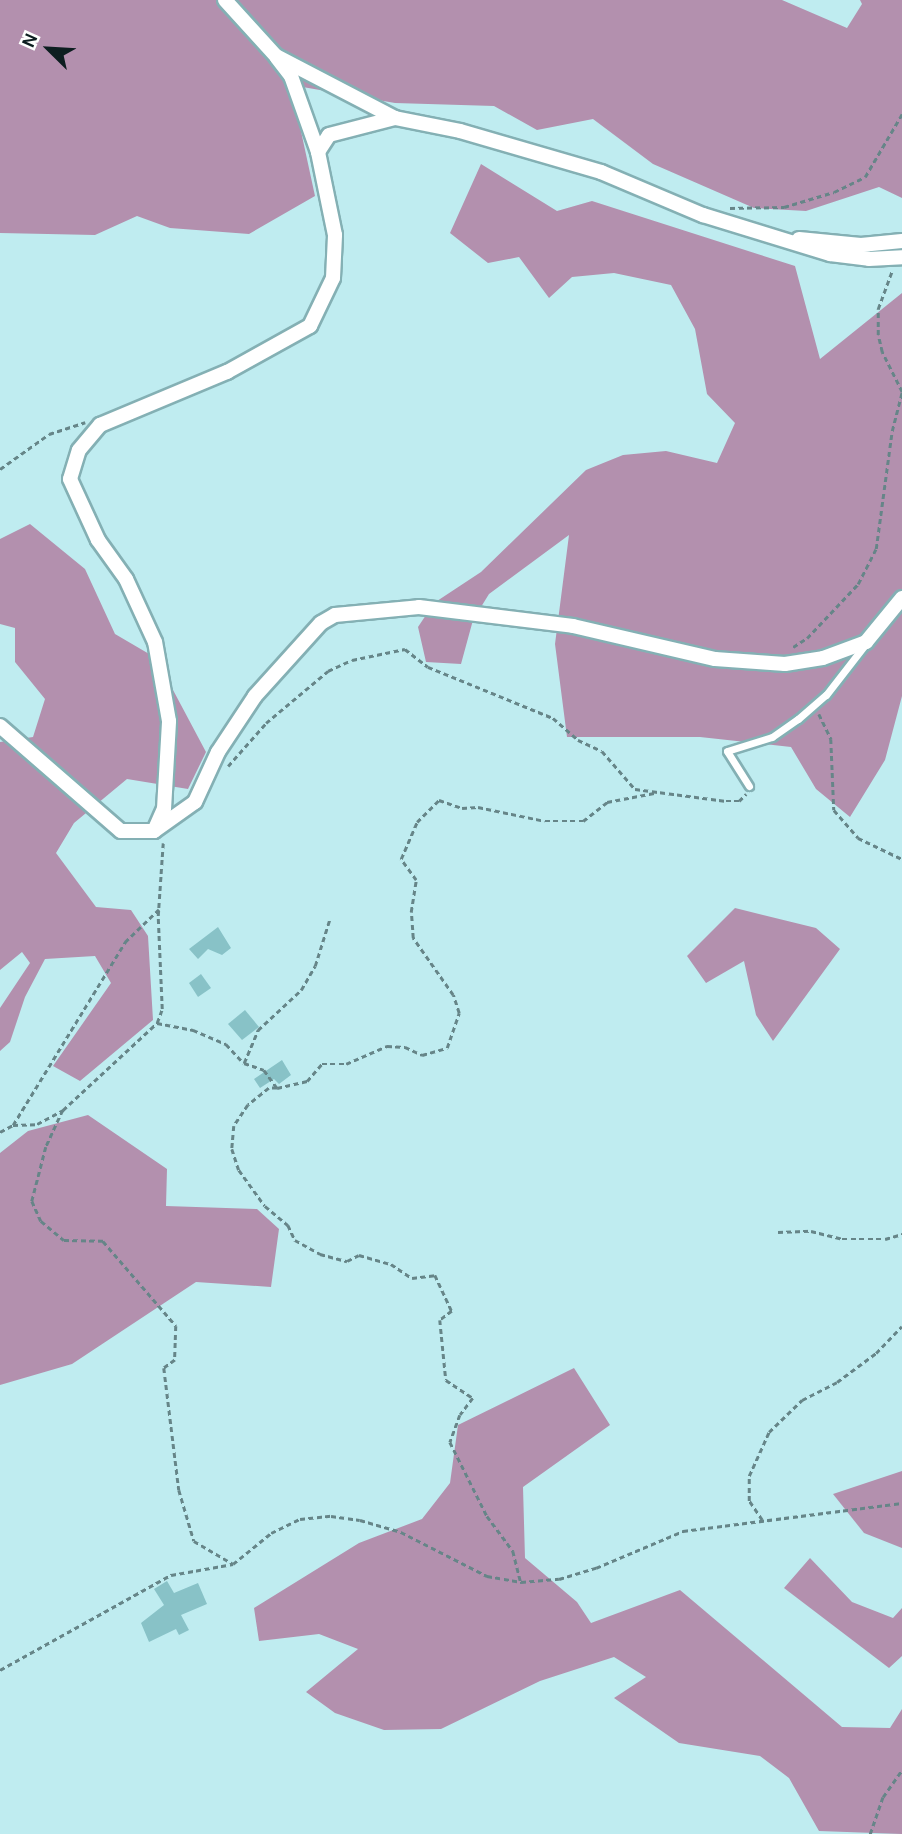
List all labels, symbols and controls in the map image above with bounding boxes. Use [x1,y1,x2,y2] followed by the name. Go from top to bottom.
[14,14,84,84] north arrow
[17,30,43,51] text: N

